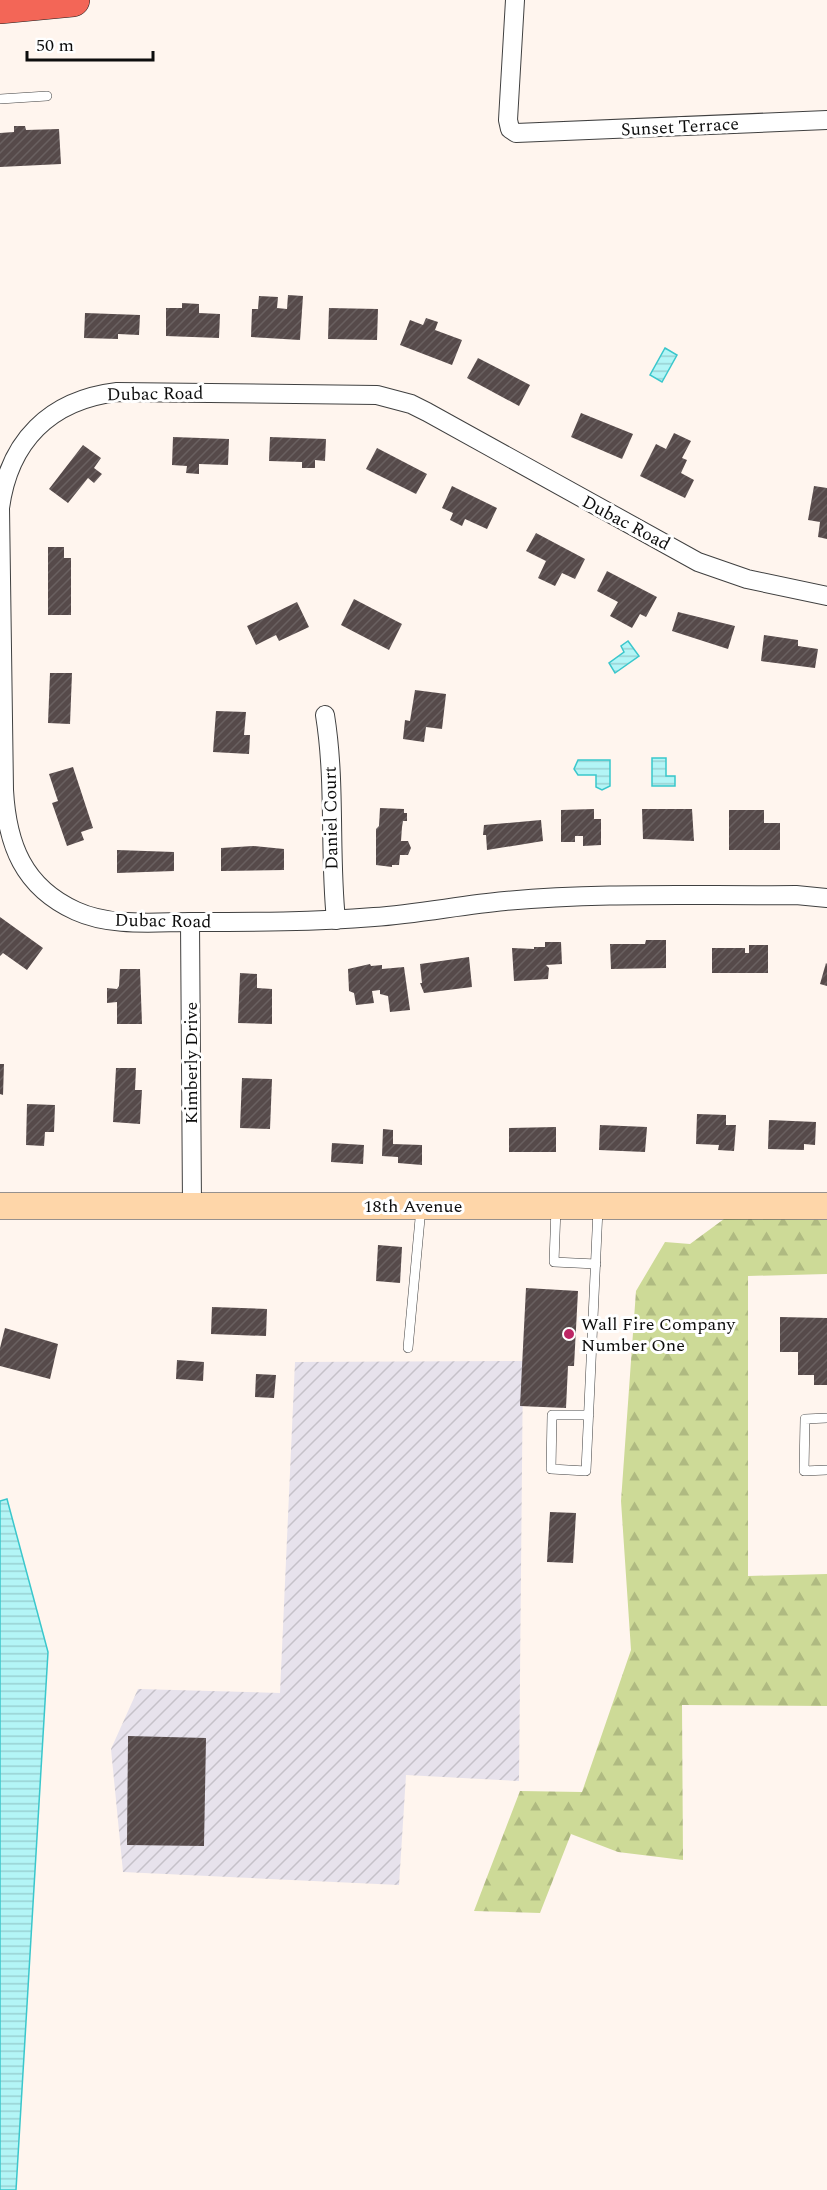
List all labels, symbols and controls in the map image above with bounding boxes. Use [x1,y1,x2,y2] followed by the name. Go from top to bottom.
[27,24,153,62] scale bar
[36,32,74,59] text: 50 m
[620,110,740,144] street label: Sunset Terrace
[106,380,204,408] street label: Dubac Road
[577,488,675,558] street label: Dubac Road
[317,766,345,870] street label: Daniel Court
[114,907,212,935] street label: Dubac Road
[178,1002,205,1124] street label: Kimberly Drive
[364,1193,462,1220] street label: 18th Avenue
[581,1311,737,1359] place label: Wall Fire Company Number One
[562,1327,576,1341] marker: Wall Fire Company Number One

